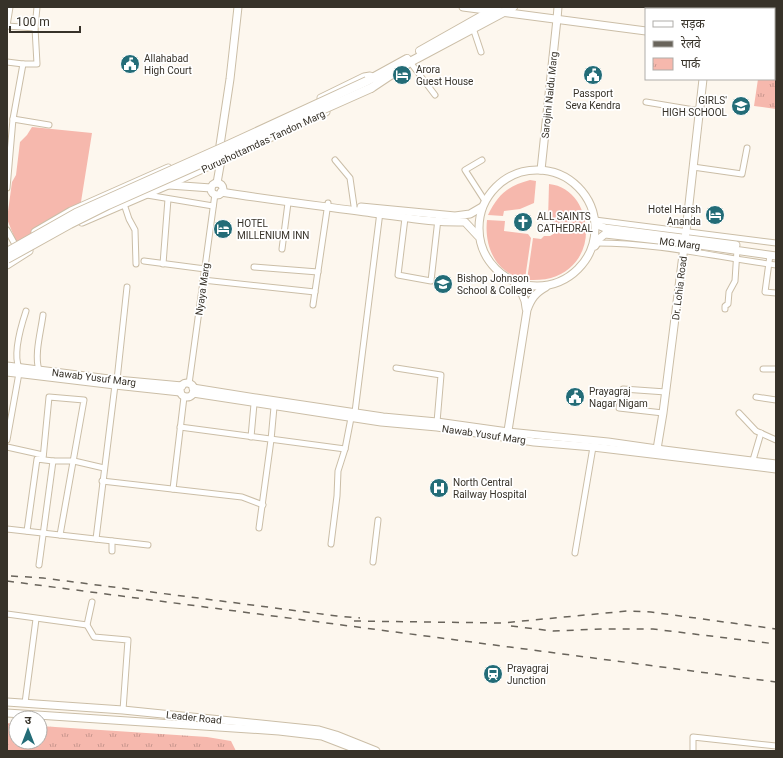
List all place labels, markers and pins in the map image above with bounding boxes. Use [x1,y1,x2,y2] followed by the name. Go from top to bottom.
[119,53,141,75] public building icon: Allahabad High Court
[144,53,192,76] place label: Allahabad High Court
[391,64,413,86] hotel icon: Arora Guest House
[416,64,473,87] place label: Arora Guest House
[582,64,604,86] public building icon: Passport Seva Kendra
[565,88,621,111] place label: Passport Seva Kendra
[662,95,728,118] place label: GIRLS' HIGH SCHOOL
[730,95,752,117] school or university icon: GIRLS' HIGH SCHOOL
[648,204,701,227] place label: Hotel Harsh Ananda
[704,204,726,226] hotel icon: Hotel Harsh Ananda
[512,211,534,233] church icon: ALL SAINTS CATHEDRAL
[537,211,593,234] place label: ALL SAINTS CATHEDRAL
[212,218,234,240] hotel icon: HOTEL MILLENIUM INN
[237,218,309,241] place label: HOTEL MILLENIUM INN
[432,273,454,295] school or university icon: Bishop Johnson School & College
[457,273,532,296] place label: Bishop Johnson School & College
[564,386,586,408] public building icon: Prayagraj Nagar Nigam
[589,386,648,409] place label: Prayagraj Nagar Nigam
[428,477,450,499] hospital icon: North Central Railway Hospital
[453,477,527,500] place label: North Central Railway Hospital
[482,663,504,685] station icon: Prayagraj Junction
[507,663,549,686] place label: Prayagraj Junction

